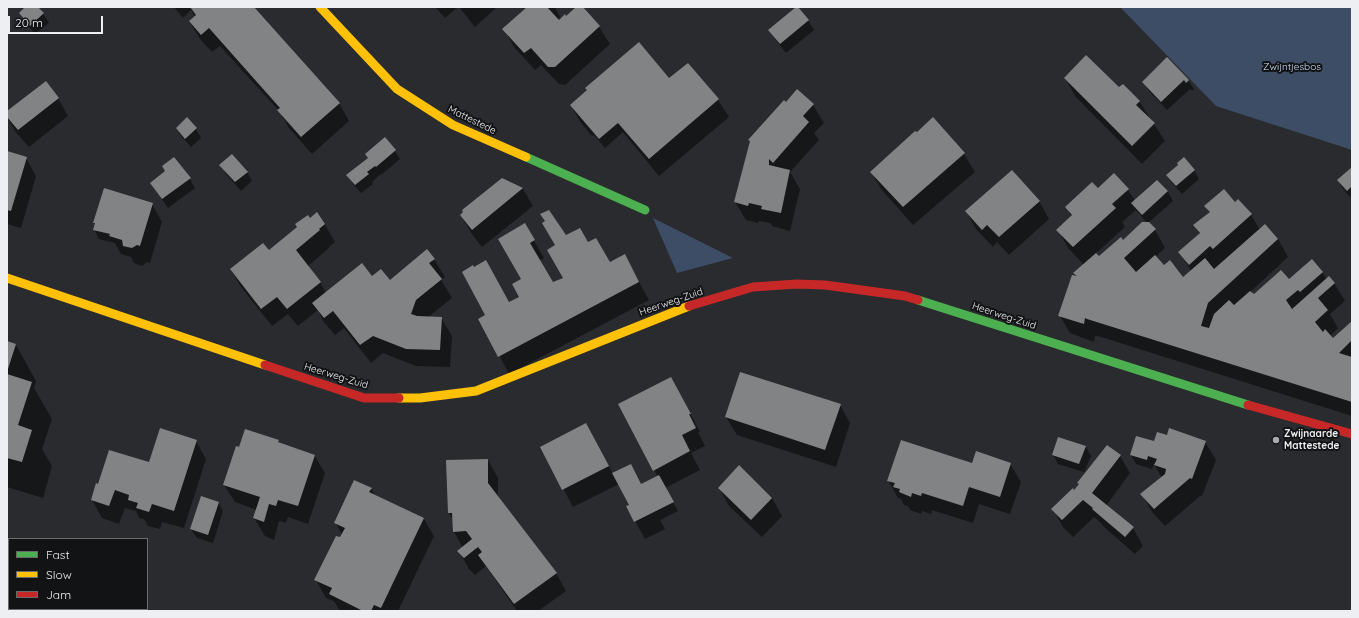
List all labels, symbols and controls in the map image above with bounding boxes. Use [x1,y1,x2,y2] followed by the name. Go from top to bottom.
[10,8,105,34] scale bar
[15,15,43,30] text: 20 m
[1263,61,1321,73] park label: Zwijntjesbos
[446,103,498,137] street label: Mattestede
[638,286,704,318] street label: Heerweg-Zuid
[971,300,1037,332] street label: Heerweg-Zuid
[303,361,369,391] street label: Heerweg-Zuid
[1284,428,1339,452] place label: Zwijnaarde Mattestede
[1271,435,1281,445] marker: Zwijnaarde Mattestede
[8,538,148,610] legend
[46,547,70,562] text: Fast
[46,567,72,582] text: Slow
[46,587,71,602] text: Jam

